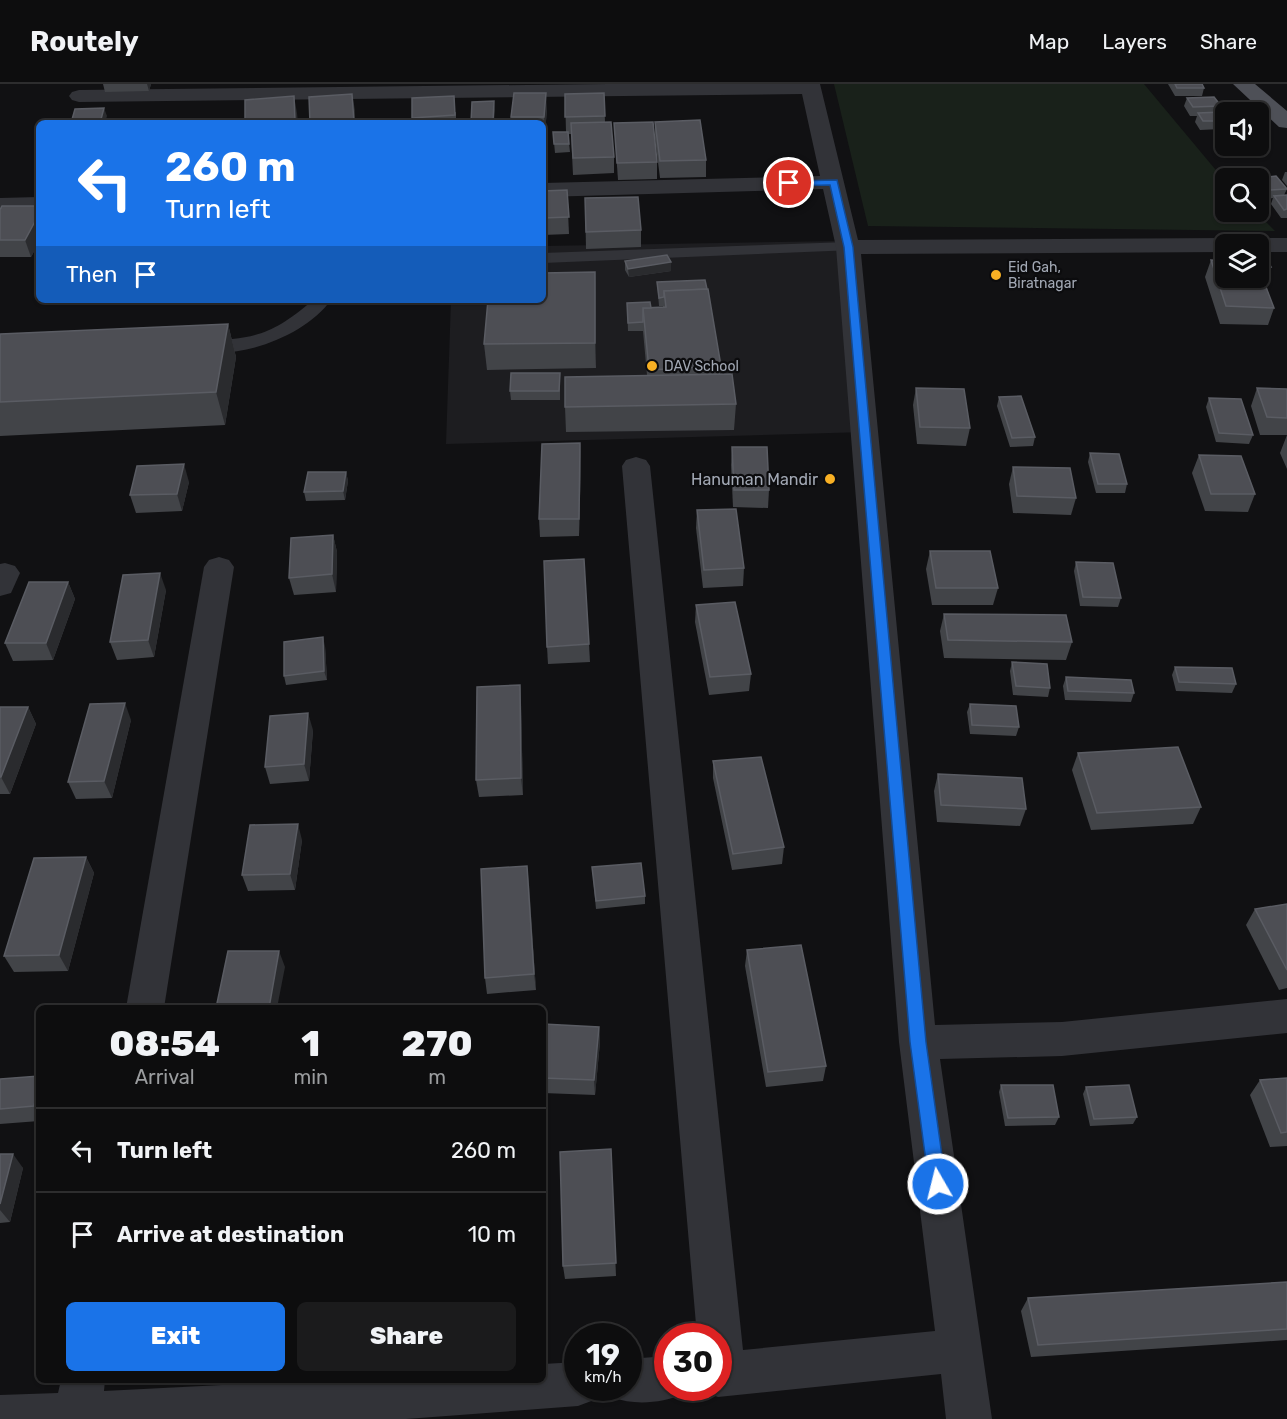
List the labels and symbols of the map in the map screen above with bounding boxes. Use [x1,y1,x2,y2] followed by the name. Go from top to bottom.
[763,157,814,208] pin
[1008,259,1077,292] place label: Eid Gah, Biratnagar
[989,268,1003,282] marker: Eid Gah, Biratnagar
[664,358,739,375] place label: DAV School
[645,359,659,373] marker: DAV School
[691,470,818,489] place label: Hanuman Mandir
[823,472,837,486] marker: Hanuman Mandir
[906,1152,970,1216] position arrow
[654,1323,732,1401] speed limit sign: 30

